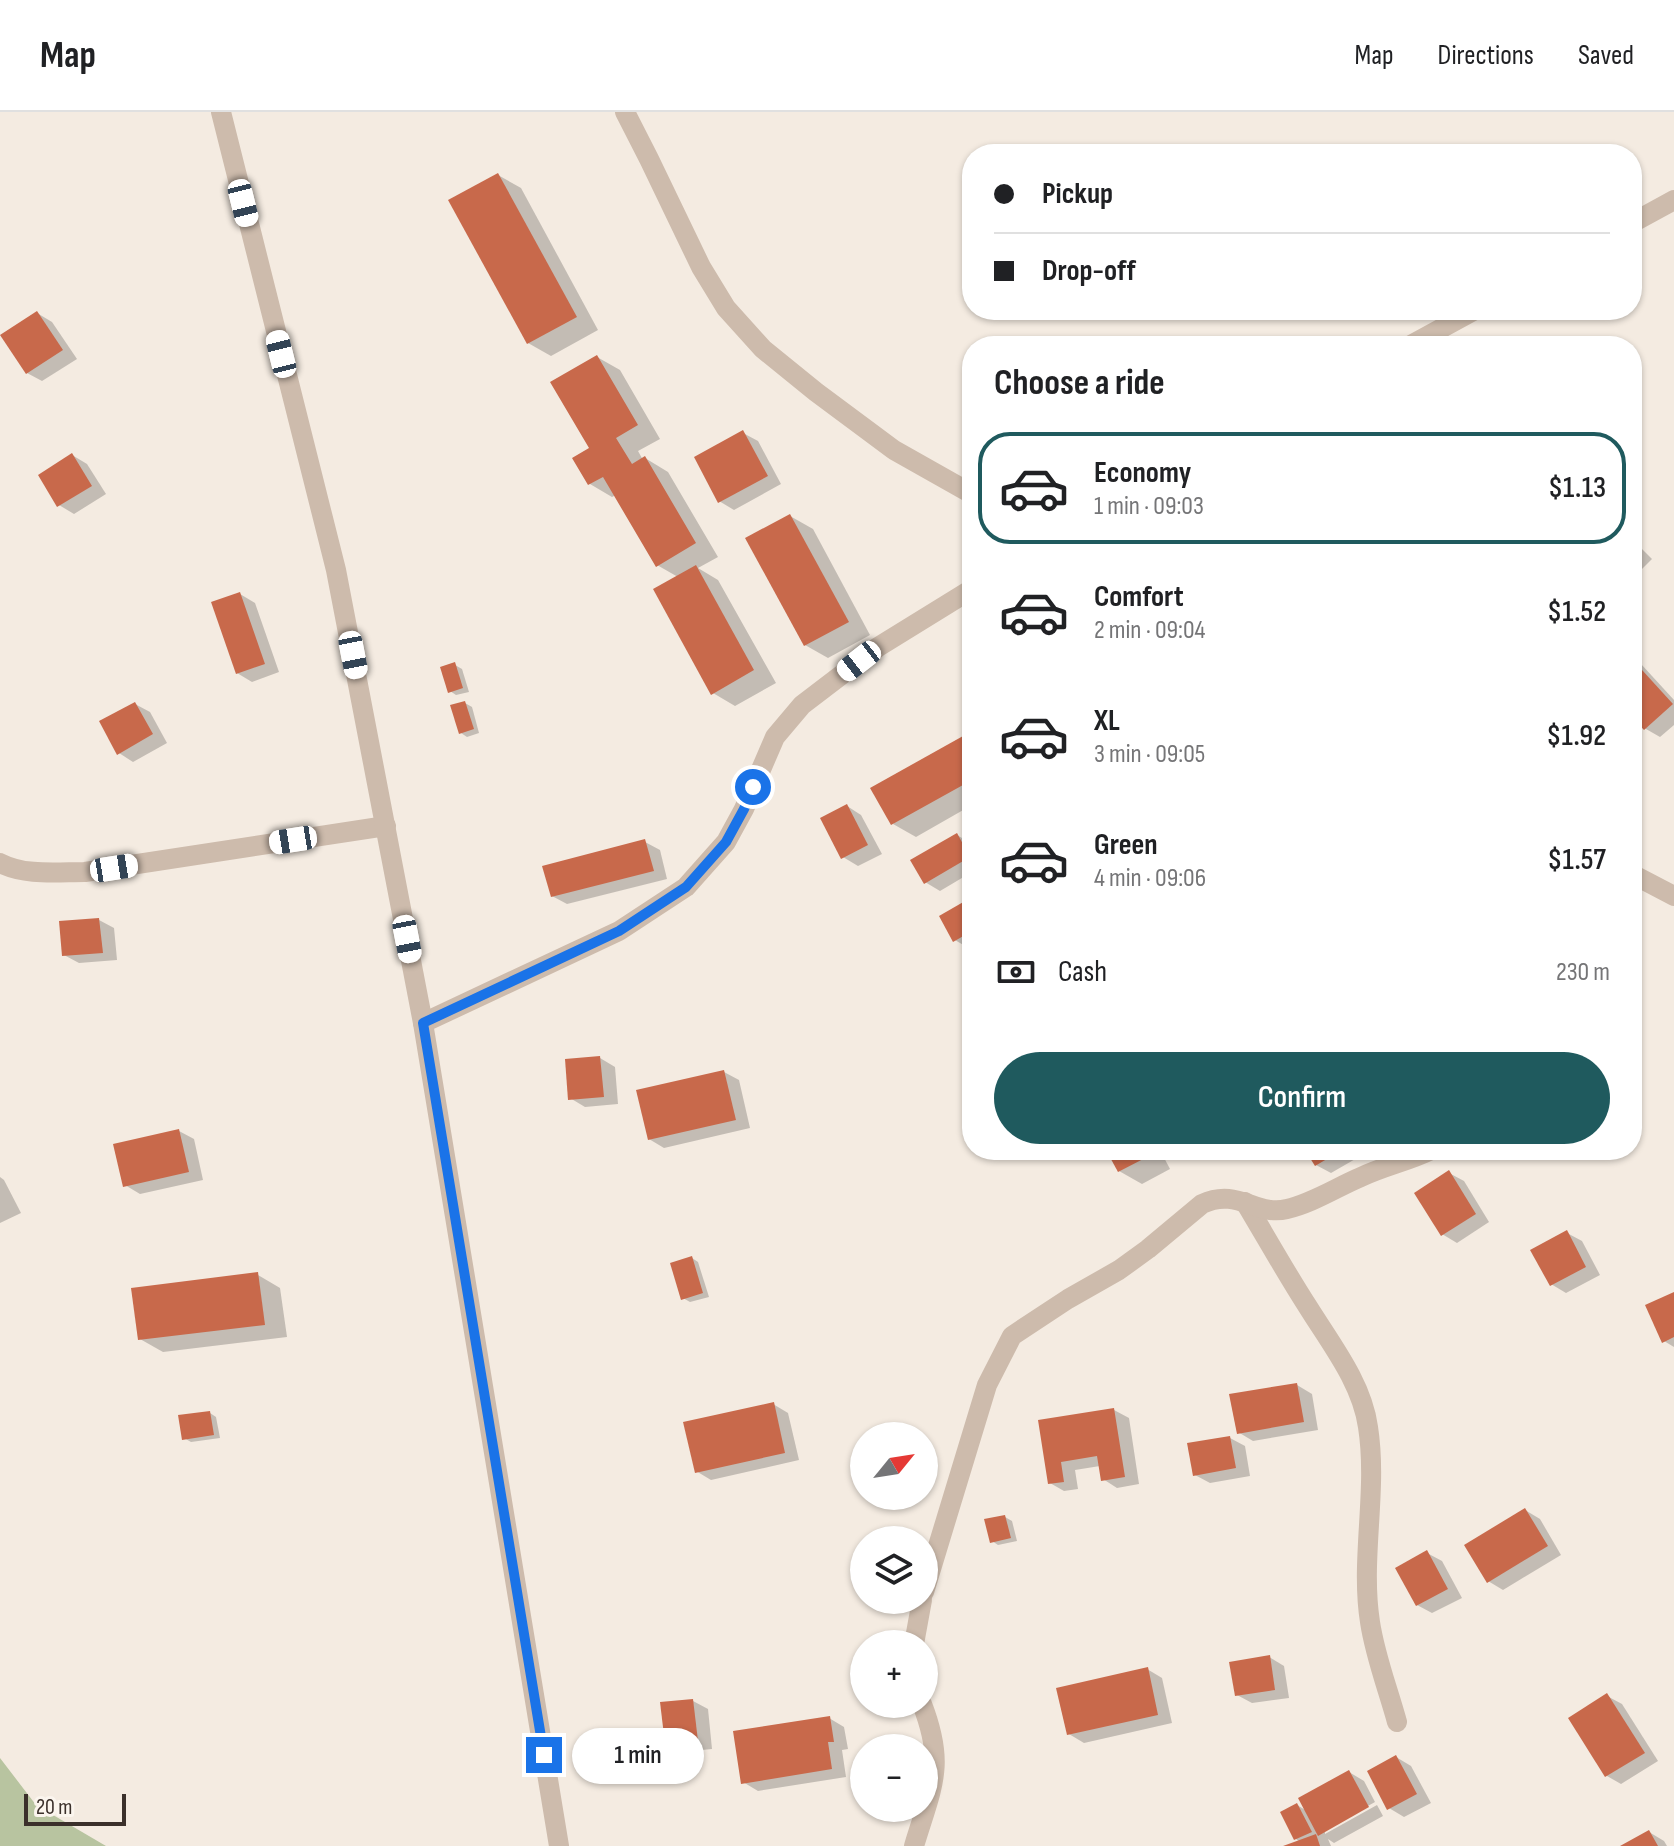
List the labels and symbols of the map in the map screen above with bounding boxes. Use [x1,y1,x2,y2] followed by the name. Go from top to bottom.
[226,177,260,229] car
[264,328,298,380] car
[337,629,369,681] car
[833,637,885,685] car
[735,769,771,805] route start
[267,824,319,856] car
[88,852,140,884] car
[391,913,423,965] car
[850,1422,938,1510] north arrow
[572,1727,704,1783] callout: 1 min
[526,1737,562,1773] route end
[24,1790,126,1826] scale bar

